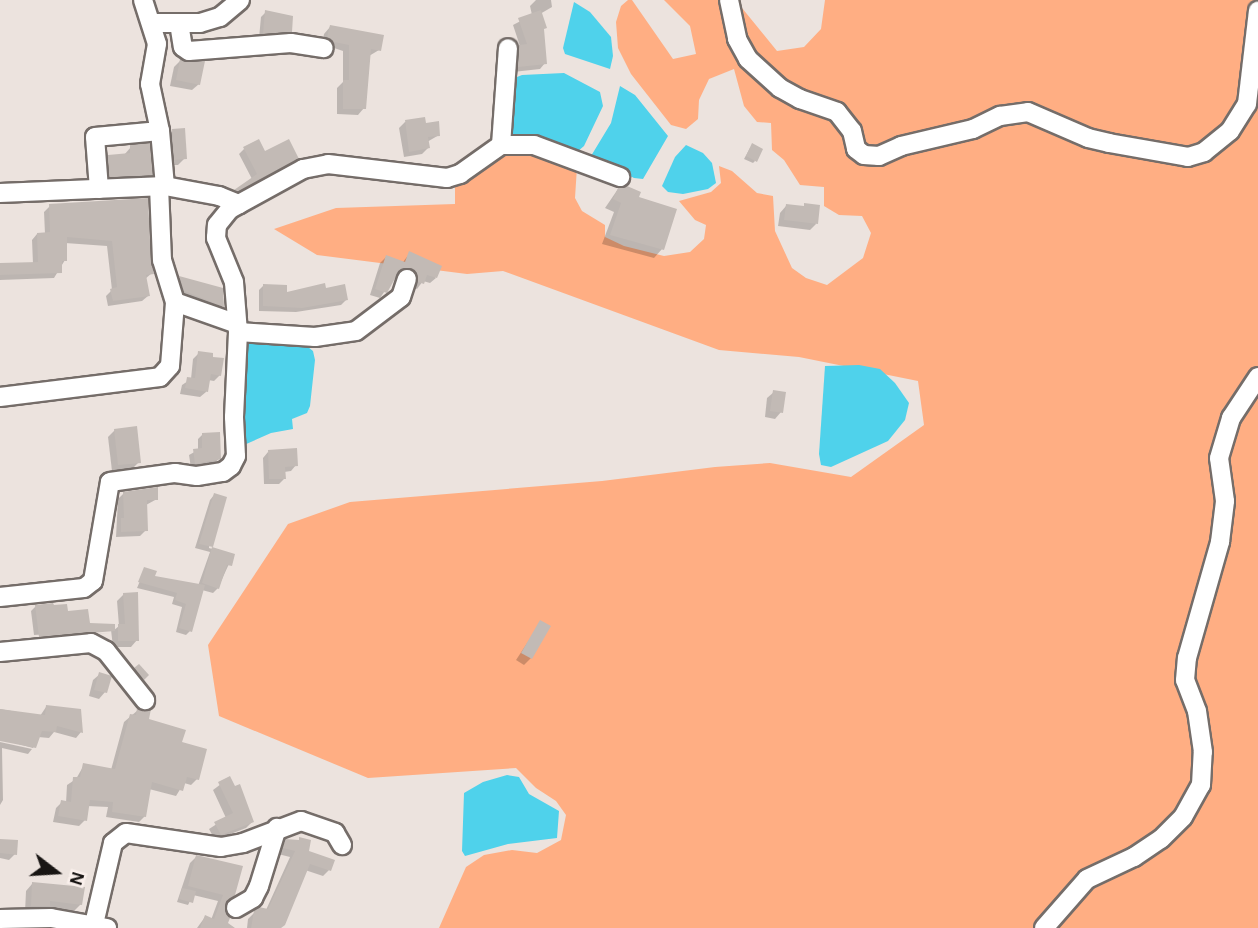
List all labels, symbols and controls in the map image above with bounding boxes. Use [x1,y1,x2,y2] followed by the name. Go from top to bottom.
[21,837,91,907] north arrow
[66,869,88,887] text: N

